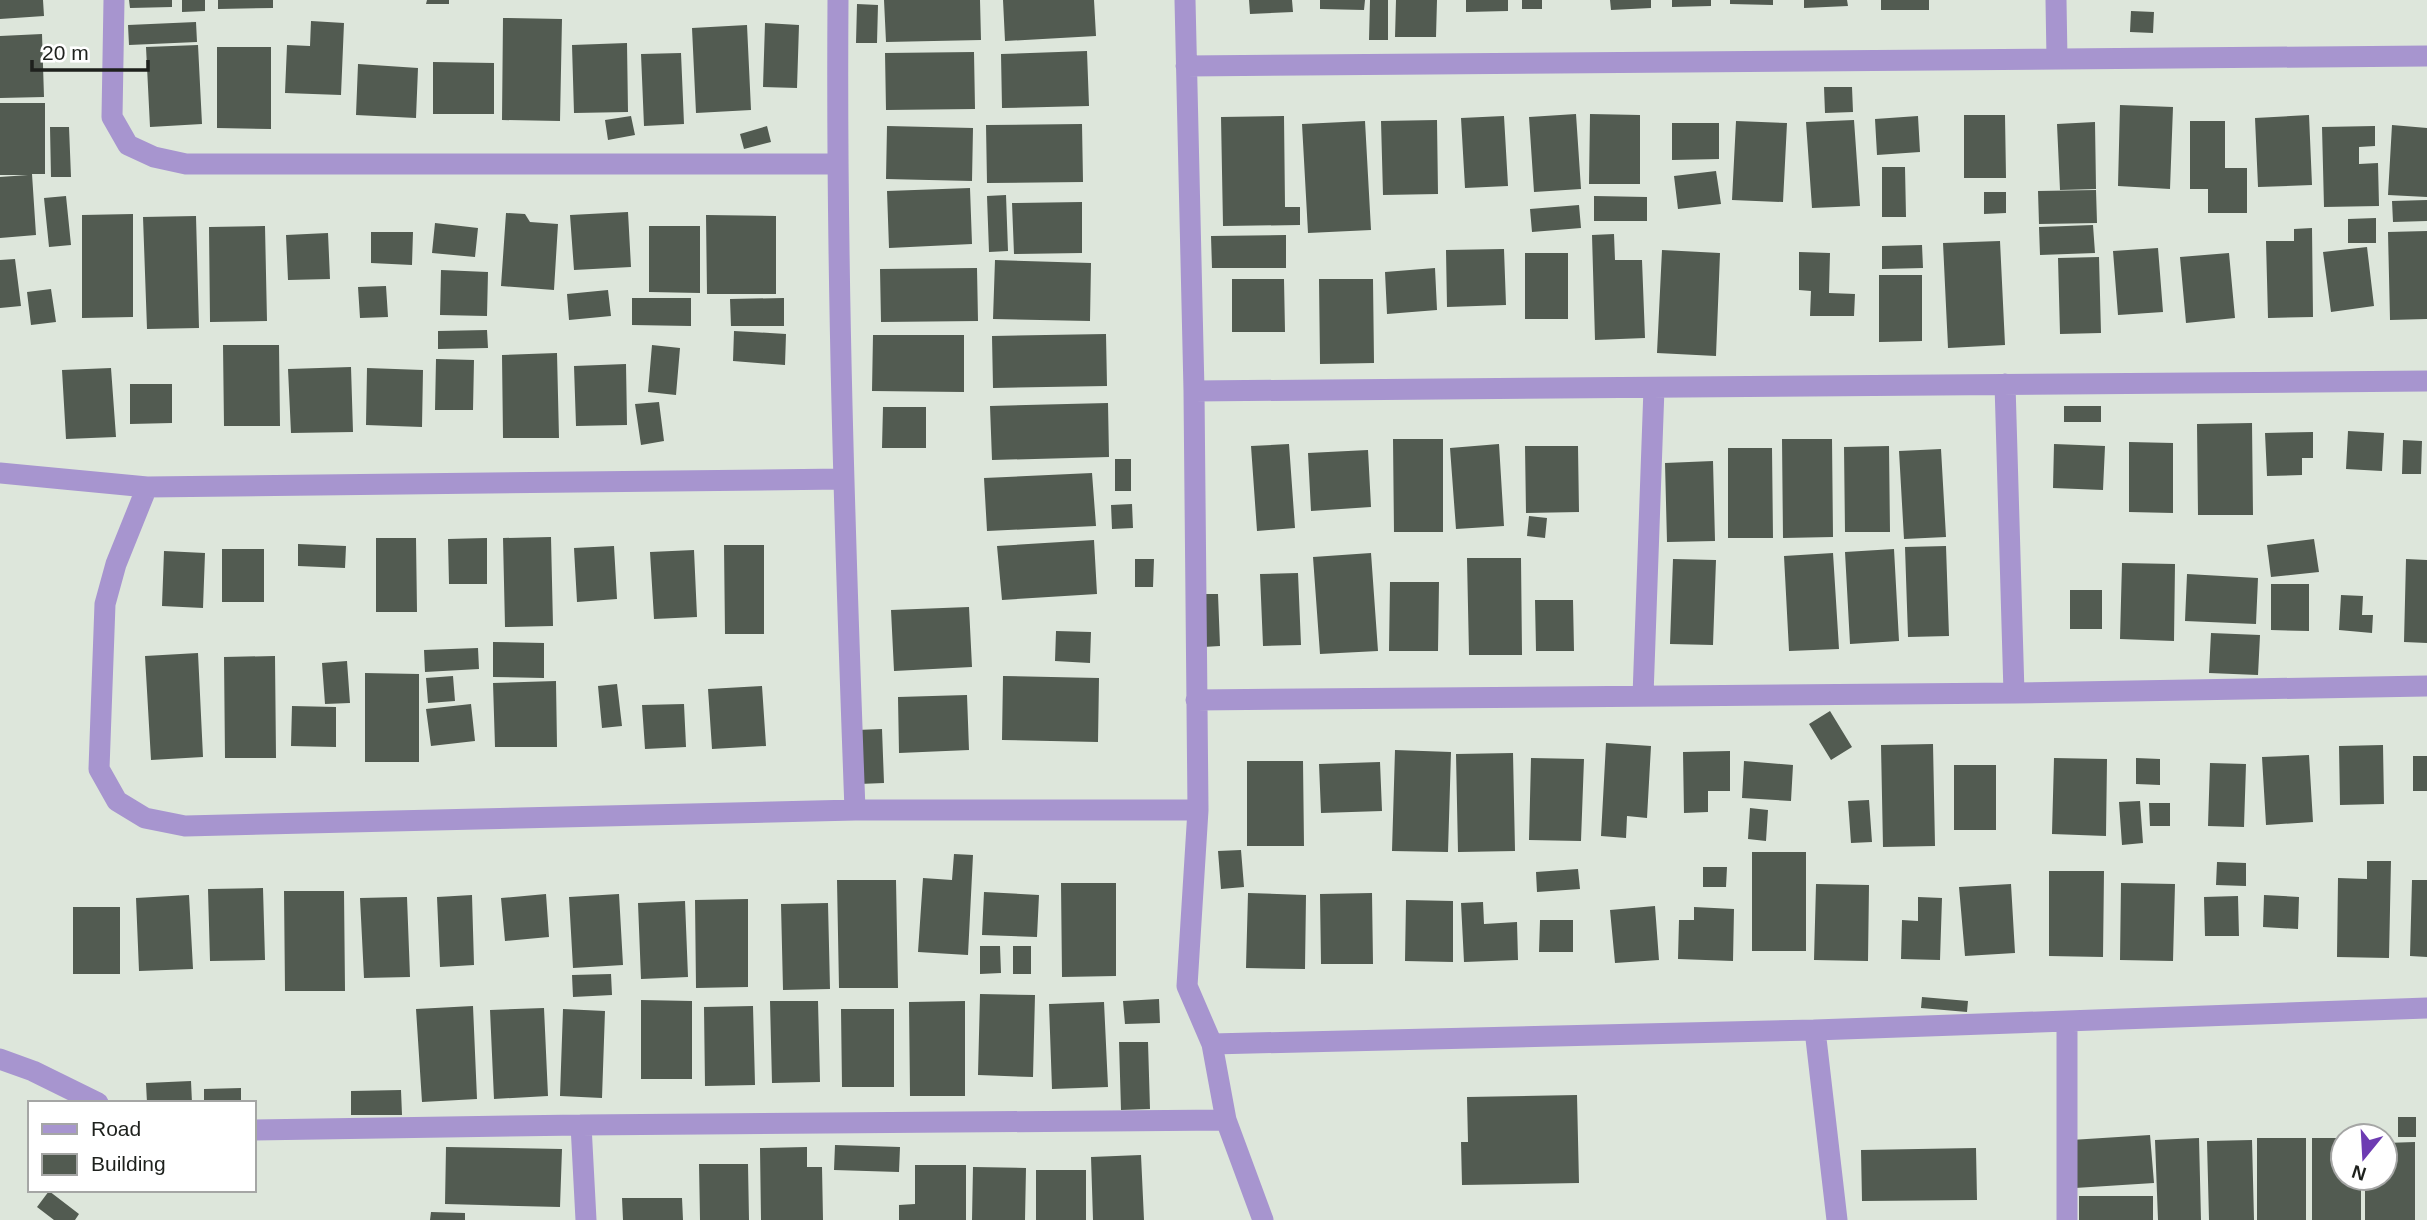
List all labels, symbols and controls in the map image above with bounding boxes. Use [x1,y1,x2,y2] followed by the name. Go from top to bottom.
[32,28,147,72] scale bar
[42,41,89,64] text: 20 m
[28,1101,256,1192] legend
[91,1117,141,1140] text: Road
[2329,1122,2399,1192] north arrow
[91,1152,166,1175] text: Building
[2349,1161,2369,1185] text: N

